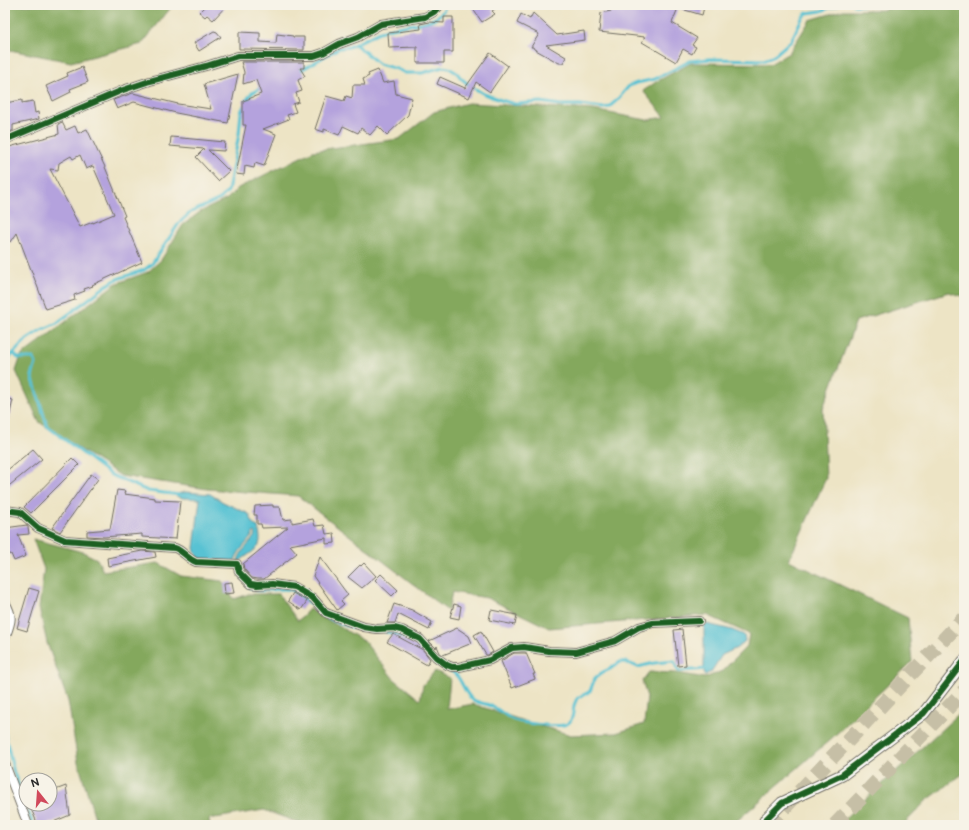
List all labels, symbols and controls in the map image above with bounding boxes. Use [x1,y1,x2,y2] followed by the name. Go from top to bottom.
[18,772,58,812] north arrow
[29,775,41,790] text: N

